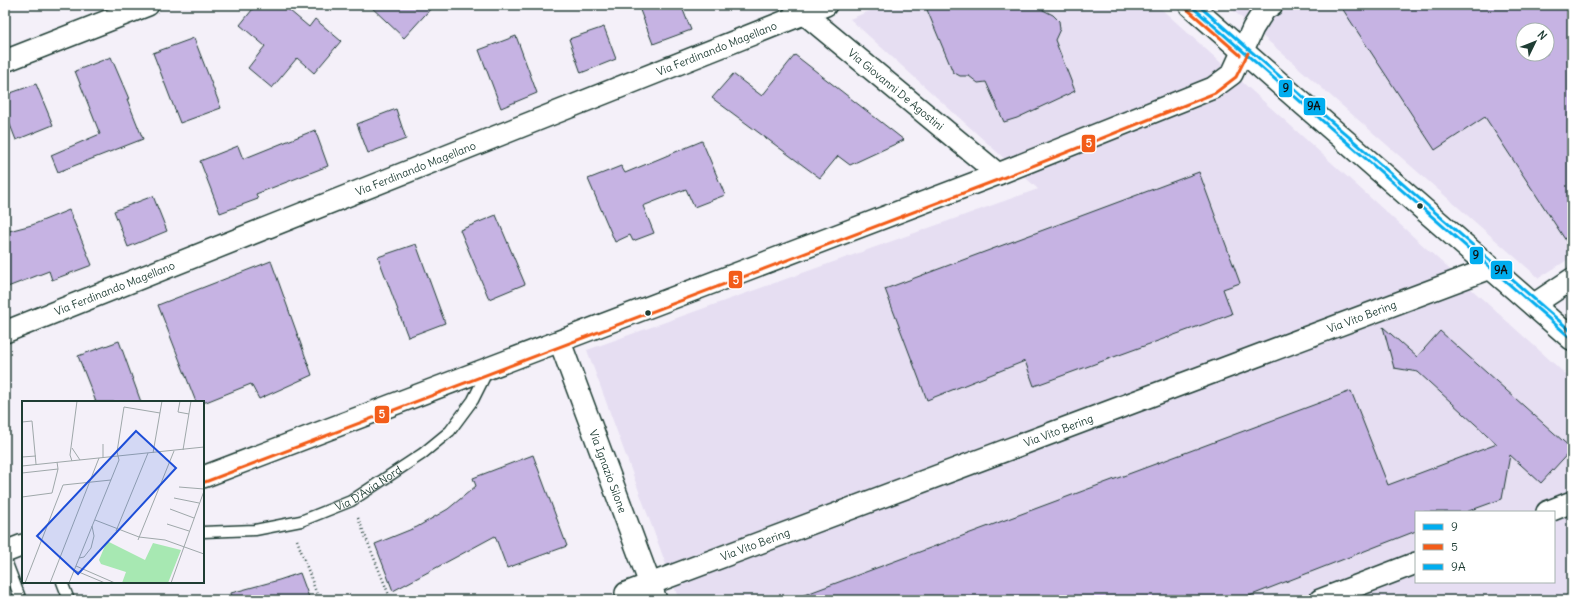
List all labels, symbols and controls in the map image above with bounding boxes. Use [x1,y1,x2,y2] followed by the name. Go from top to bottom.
[654,18,779,79] street label: Via Ferdinando Magellano
[1515,22,1555,62] north arrow
[1535,28,1550,43] text: N
[845,46,947,133] street label: Via Giovanni De Agostini
[1278,79,1293,98] line badge: 9
[1283,81,1289,95] text: 9
[1303,97,1326,116] line badge: 9A
[1307,99,1321,113] text: 9A
[1081,134,1096,153] line badge: 5
[1086,136,1092,150] text: 5
[353,138,478,199] street label: Via Ferdinando Magellano
[1415,201,1425,211] unlabelled marker
[1469,246,1484,265] line badge: 9
[1473,248,1479,262] text: 9
[52,258,177,319] street label: Via Ferdinando Magellano
[1490,260,1513,280] line badge: 9A
[1494,263,1508,277] text: 9A
[728,270,743,289] line badge: 5
[733,273,739,287] text: 5
[1325,297,1398,336] street label: Via Vito Bering
[643,308,653,318] unlabelled marker
[22,401,204,583] inset map
[374,405,390,424] line badge: 5
[379,407,385,421] text: 5
[1022,411,1095,450] street label: Via Vito Bering
[586,428,630,515] street label: Via Ignazio Silone
[333,462,405,514] street label: Via D'Avia Nord
[1415,511,1555,583] legend
[1451,519,1458,534] text: 9
[719,525,792,564] street label: Via Vito Bering
[1451,539,1458,554] text: 5
[1451,559,1466,574] text: 9A

